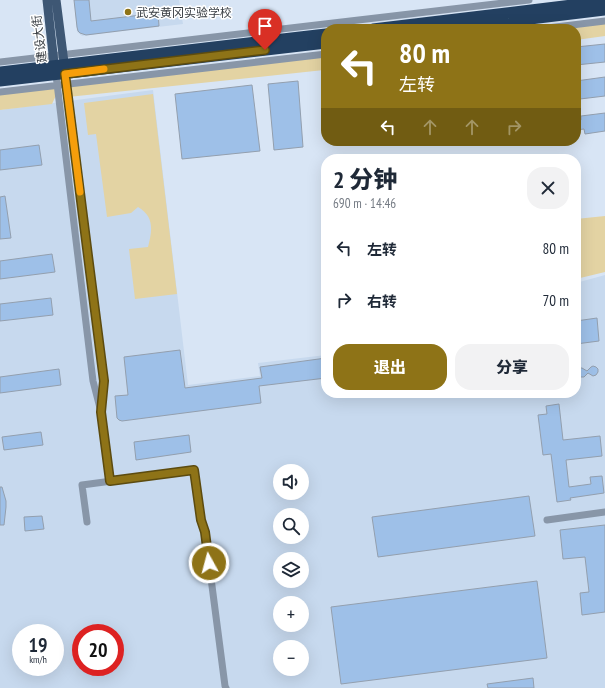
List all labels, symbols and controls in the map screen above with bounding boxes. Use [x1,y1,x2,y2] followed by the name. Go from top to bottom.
[136,5,232,20] place label: 武安黄冈实验学校
[123,7,133,17] marker: 武安黄冈实验学校
[248,9,282,50] pin
[29,14,49,64] street label: 建设大街
[254,15,276,37] icon: arrive
[399,34,450,71] text: 80 m
[333,40,385,92] icon: left
[399,73,435,96] text: 左转
[377,116,399,138] icon: left
[419,116,441,138] icon: ahead
[461,116,483,138] icon: ahead
[503,116,525,138] icon: right
[333,164,397,195] text: 2 分钟
[527,167,569,209] button: close
[333,195,396,212] text: 690 m · 14:46
[333,237,355,259] icon: left
[543,239,569,258] text: 80 m
[367,240,397,259] text: 左转
[333,289,355,311] icon: right
[543,291,569,310] text: 70 m
[367,292,397,311] text: 右转
[333,344,447,390] button: 退出
[455,344,569,390] button: 分享
[273,464,309,676] map controls
[273,464,309,500] button: sound
[273,508,309,544] button: search
[188,542,230,584] position arrow
[273,552,309,588] button: layers
[273,596,309,632] button: +
[72,624,124,676] speed limit sign: 20
[28,632,48,658] text: 19
[273,640,309,676] button: −
[29,653,47,666] text: km/h

